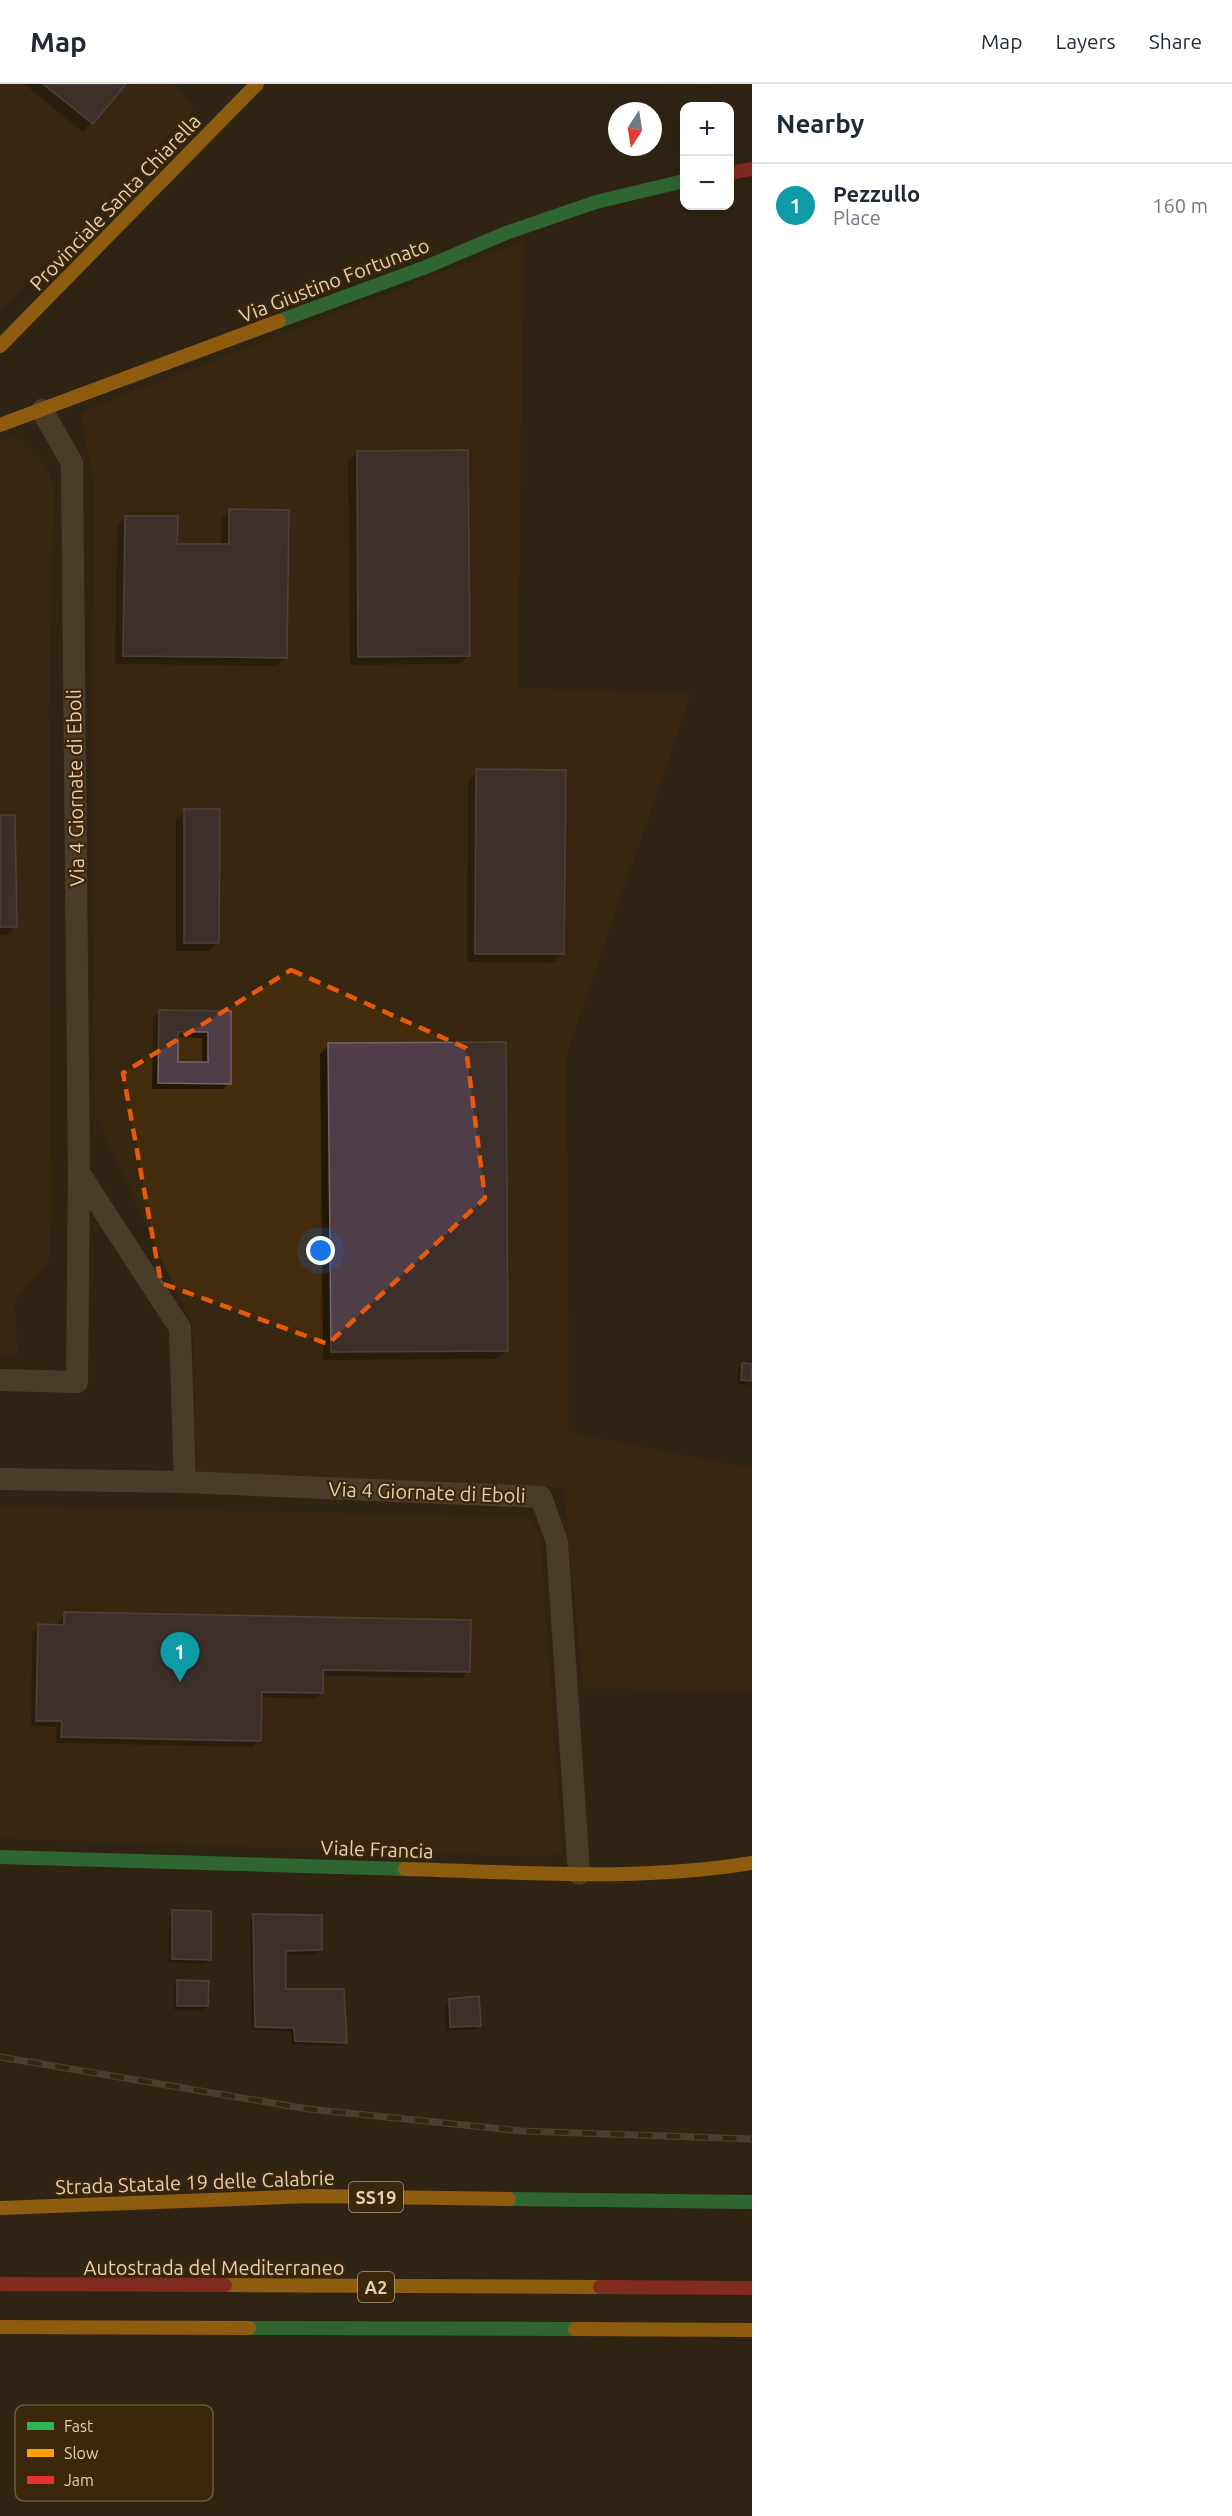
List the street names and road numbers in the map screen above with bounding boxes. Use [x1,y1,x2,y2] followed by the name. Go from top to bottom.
[25,109,205,295] street label: Provinciale Santa Chiarella
[236,233,432,327] street label: Via Giustino Fortunato
[62,689,88,887] street label: Via 4 Giornate di Eboli
[328,1477,526,1507] street label: Via 4 Giornate di Eboli
[320,1836,434,1862] street label: Viale Francia
[55,2166,335,2198] street label: Strada Statale 19 delle Calabrie
[349,2182,403,2212] road number: SS19
[84,2256,344,2279] street label: Autostrada del Mediterraneo
[358,2272,394,2302] road number: A2

